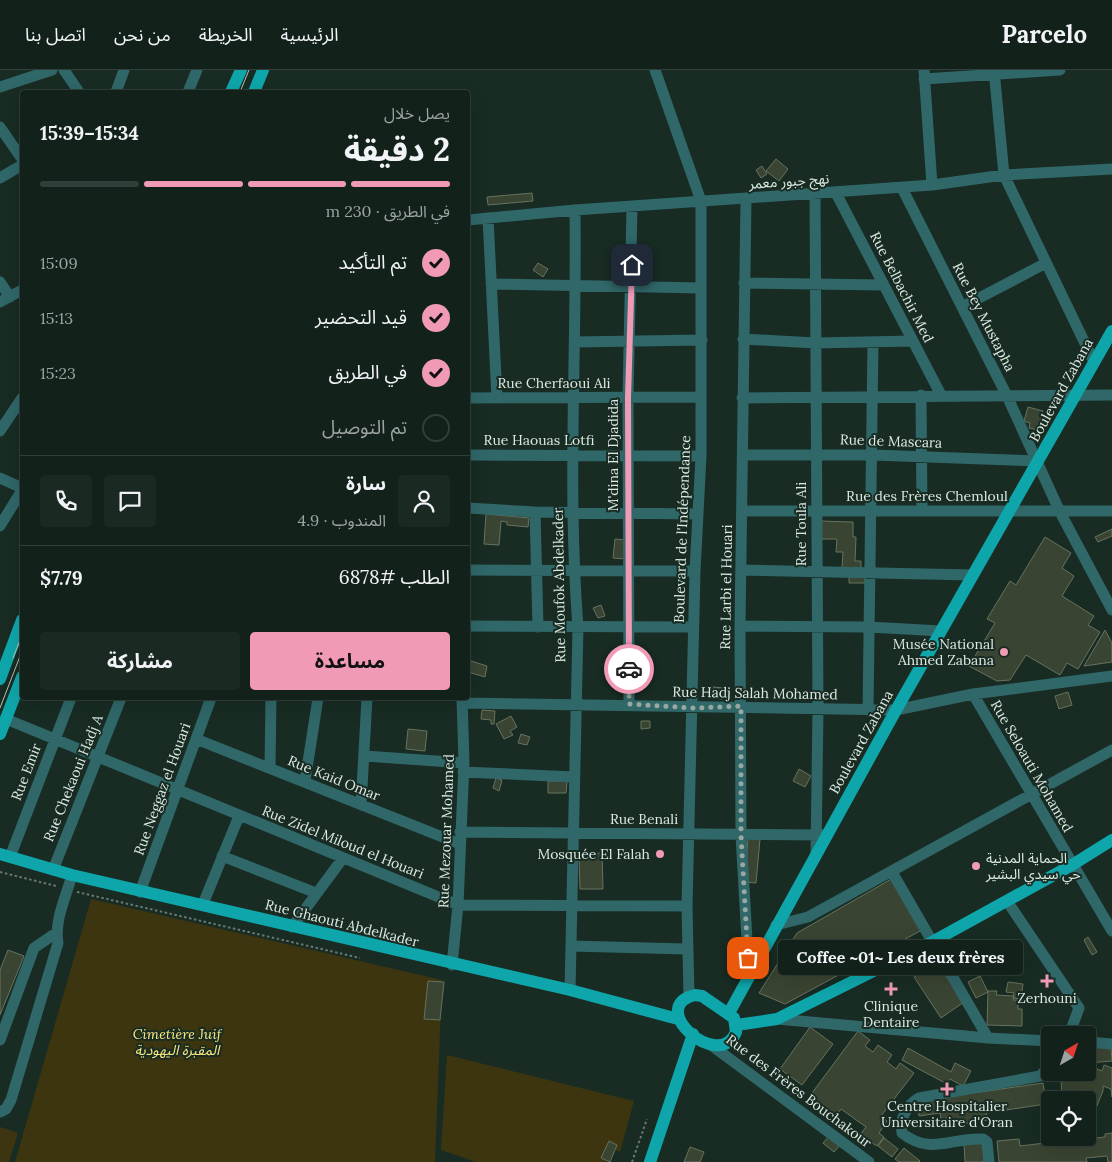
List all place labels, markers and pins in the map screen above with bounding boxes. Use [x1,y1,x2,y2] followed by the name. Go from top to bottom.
[611,244,653,286] pin
[893,635,994,669] place label: Musée National Ahmed Zabana
[998,646,1010,658] marker: Musée National Ahmed Zabana
[537,845,650,863] place label: Mosquée El Falah
[654,848,666,860] marker: Mosquée El Falah
[985,849,1081,885] place label: الحماية المدنية حي سيدي البشير
[970,860,982,872] marker: الحماية المدنية حي سيدي البشير
[727,937,769,979] pin
[778,940,1023,976] callout: Coffee ~01~ Les deux frères
[1040,974,1054,988] marker: Zerhouni
[884,982,898,996] marker: Clinique Dentaire
[1017,989,1077,1007] place label: Zerhouni
[863,997,920,1031] place label: Clinique Dentaire
[940,1082,954,1096] marker: Centre Hospitalier Universitaire d'Oran
[881,1097,1014,1131] place label: Centre Hospitalier Universitaire d'Oran

